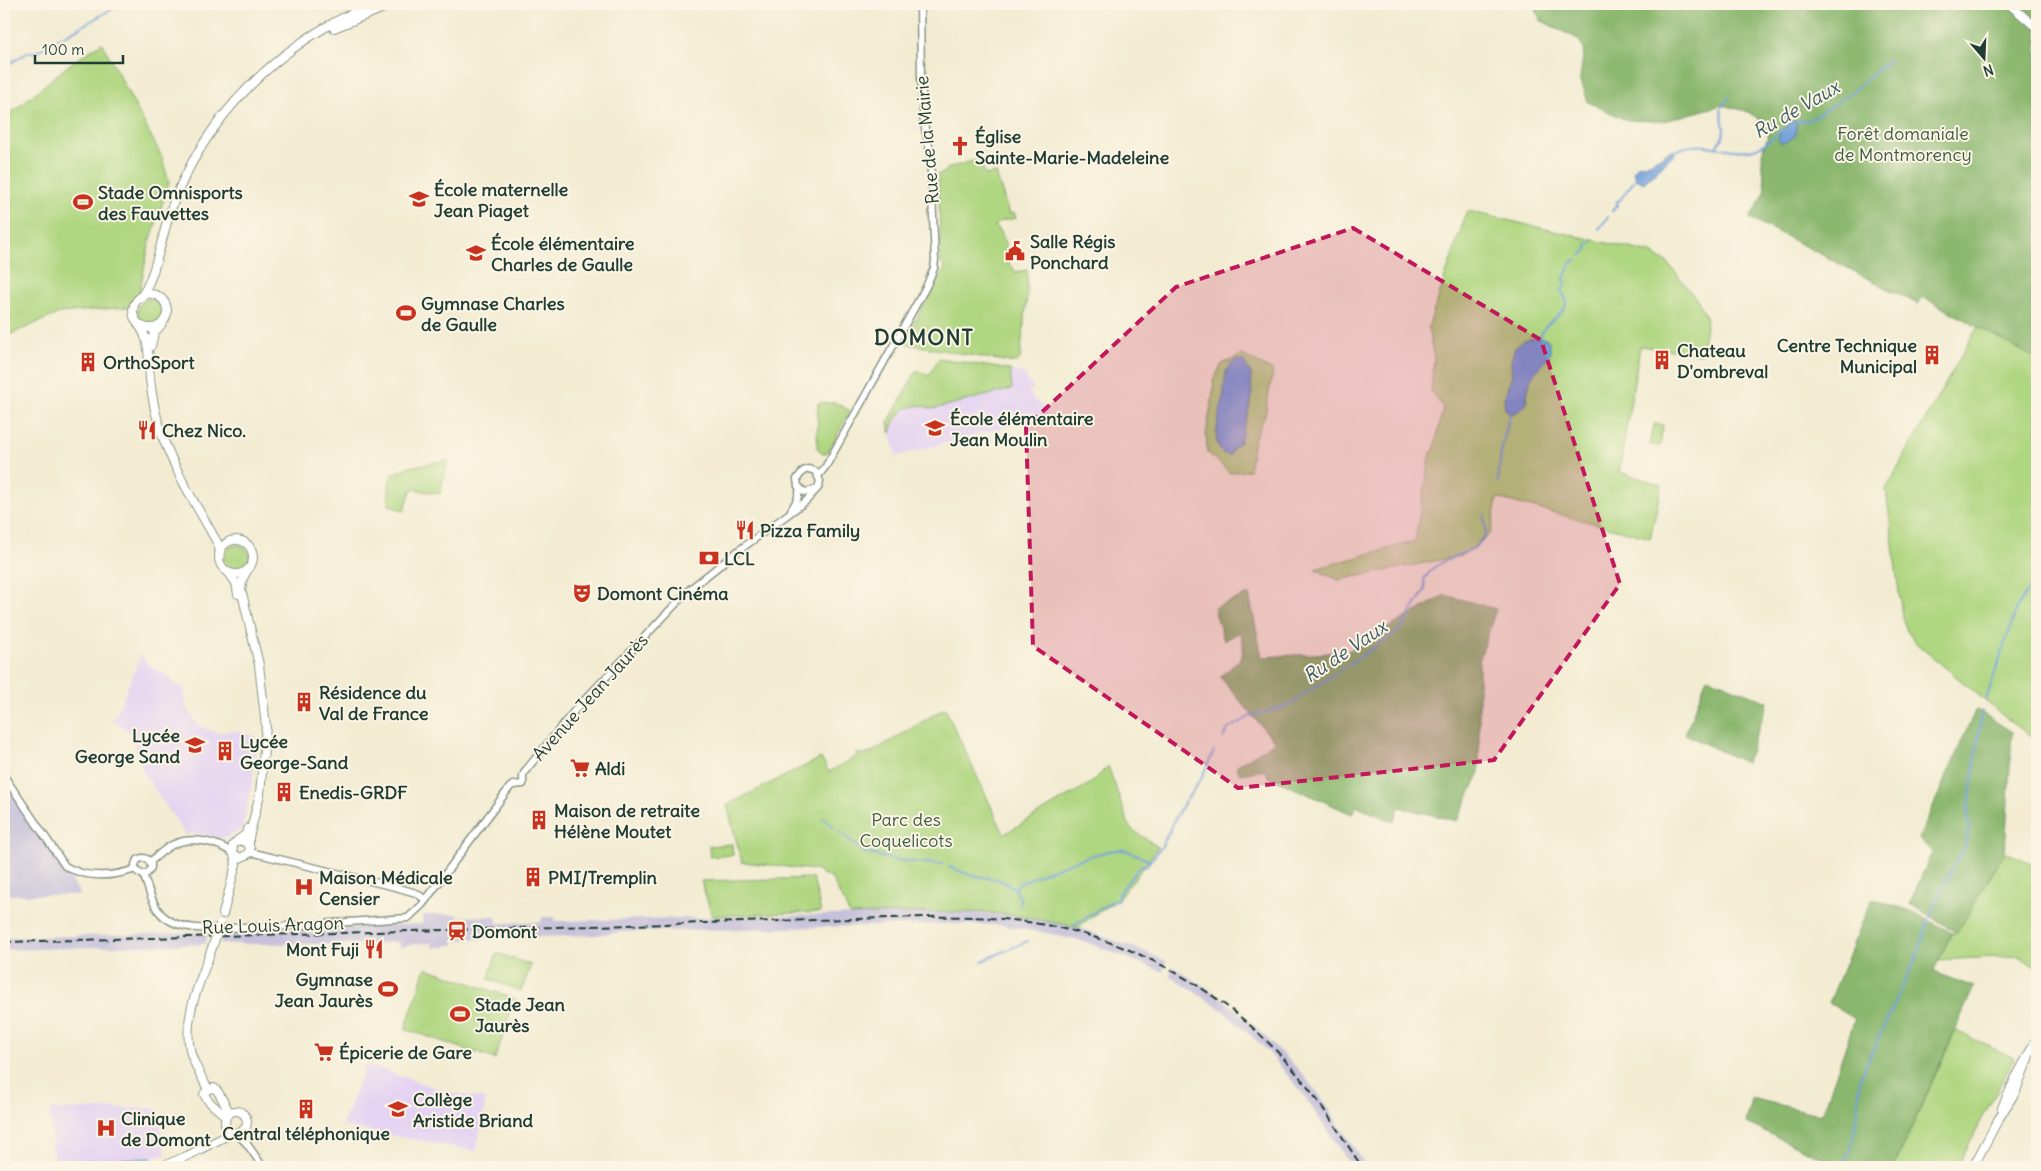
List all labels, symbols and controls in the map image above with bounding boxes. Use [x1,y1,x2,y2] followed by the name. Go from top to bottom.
[35,32,122,64] scale bar
[1958,32,2008,82] north arrow
[42,40,84,59] text: 100 m
[1981,60,1996,80] text: N
[1749,74,1845,143] water label: Ru de Vaux
[910,75,944,205] street label: Rue de la Mairie
[1834,122,1972,166] park label: Forêt domaniale de Montmorency
[975,125,1169,169] place label: Église Sainte-Marie-Madeleine
[949,135,971,157] church icon: Église Sainte-Marie-Madeleine
[434,178,569,222] place label: École maternelle Jean Piaget
[98,181,243,225] place label: Stade Omnisports des Fauvettes
[408,188,430,210] school or university icon: École maternelle Jean Piaget
[72,191,94,213] sports icon: Stade Omnisports des Fauvettes
[1030,230,1115,274] place label: Salle Régis Ponchard
[491,232,635,276] place label: École élémentaire Charles de Gaulle
[1004,240,1026,262] public building icon: Salle Régis Ponchard
[465,242,487,264] school or university icon: École élémentaire Charles de Gaulle
[421,292,565,336] place label: Gymnase Charles de Gaulle
[395,302,417,324] sports icon: Gymnase Charles de Gaulle
[874,323,974,351] district label: DOMONT
[1777,334,1917,378] place label: Centre Technique Municipal
[1677,339,1768,383] place label: Chateau D'ombreval
[1921,344,1943,366] building icon: Centre Technique Municipal
[1651,349,1673,371] building icon: Chateau D'ombreval
[77,351,99,373] building icon: OrthoSport
[103,351,195,374] place label: OrthoSport
[950,407,1094,451] place label: École élémentaire Jean Moulin
[924,417,946,439] school or university icon: École élémentaire Jean Moulin
[136,419,158,441] restaurant icon: Chez Nico.
[162,419,246,442] place label: Chez Nico.
[734,519,756,541] restaurant icon: Pizza Family
[760,519,860,542] place label: Pizza Family
[698,547,720,569] bank icon: LCL
[724,547,755,570] place label: LCL
[571,582,593,604] theatre icon: Domont Cinéma
[597,582,728,605] place label: Domont Cinéma
[1299,613,1393,688] water label: Ru de Vaux
[527,629,653,765] street label: Avenue Jean Jaurès
[319,681,429,725] place label: Résidence du Val de France
[293,691,315,713] building icon: Résidence du Val de France
[75,724,180,768] place label: Lycée George Sand
[240,730,349,774] place label: Lycée George-Sand
[184,734,206,756] school or university icon: Lycée George Sand
[214,740,236,762] building icon: Lycée George-Sand
[569,757,591,779] supermarket icon: Aldi
[595,757,625,780] place label: Aldi
[273,781,295,803] building icon: Enedis-GRDF
[299,781,408,804] place label: Enedis-GRDF
[554,799,700,843] place label: Maison de retraite Hélène Moutet
[859,808,953,852] park label: Parc des Coquelicots
[528,809,550,831] building icon: Maison de retraite Hélène Moutet
[319,866,453,910] place label: Maison Médicale Censier
[522,866,544,888] building icon: PMI/Tremplin
[548,866,658,889] place label: PMI/Tremplin
[293,876,315,898] hospital icon: Maison Médicale Censier
[202,911,344,939] street label: Rue Louis Aragon
[446,920,468,942] station icon: Domont
[472,920,538,943] place label: Domont
[286,938,359,961] place label: Mont Fuji
[363,938,385,960] restaurant icon: Mont Fuji
[275,968,373,1012] place label: Gymnase Jean Jaurès
[377,978,399,1000] sports icon: Gymnase Jean Jaurès
[475,993,566,1037] place label: Stade Jean Jaurès
[449,1003,471,1025] sports icon: Stade Jean Jaurès
[313,1041,335,1063] supermarket icon: Épicerie de Gare
[339,1041,472,1064] place label: Épicerie de Gare
[413,1088,534,1132] place label: Collège Aristide Briand
[295,1098,317,1120] building icon: Central téléphonique
[387,1098,409,1120] school or university icon: Collège Aristide Briand
[121,1107,212,1151] place label: Clinique de Domont
[95,1117,117,1139] hospital icon: Clinique de Domont
[222,1122,390,1145] place label: Central téléphonique

